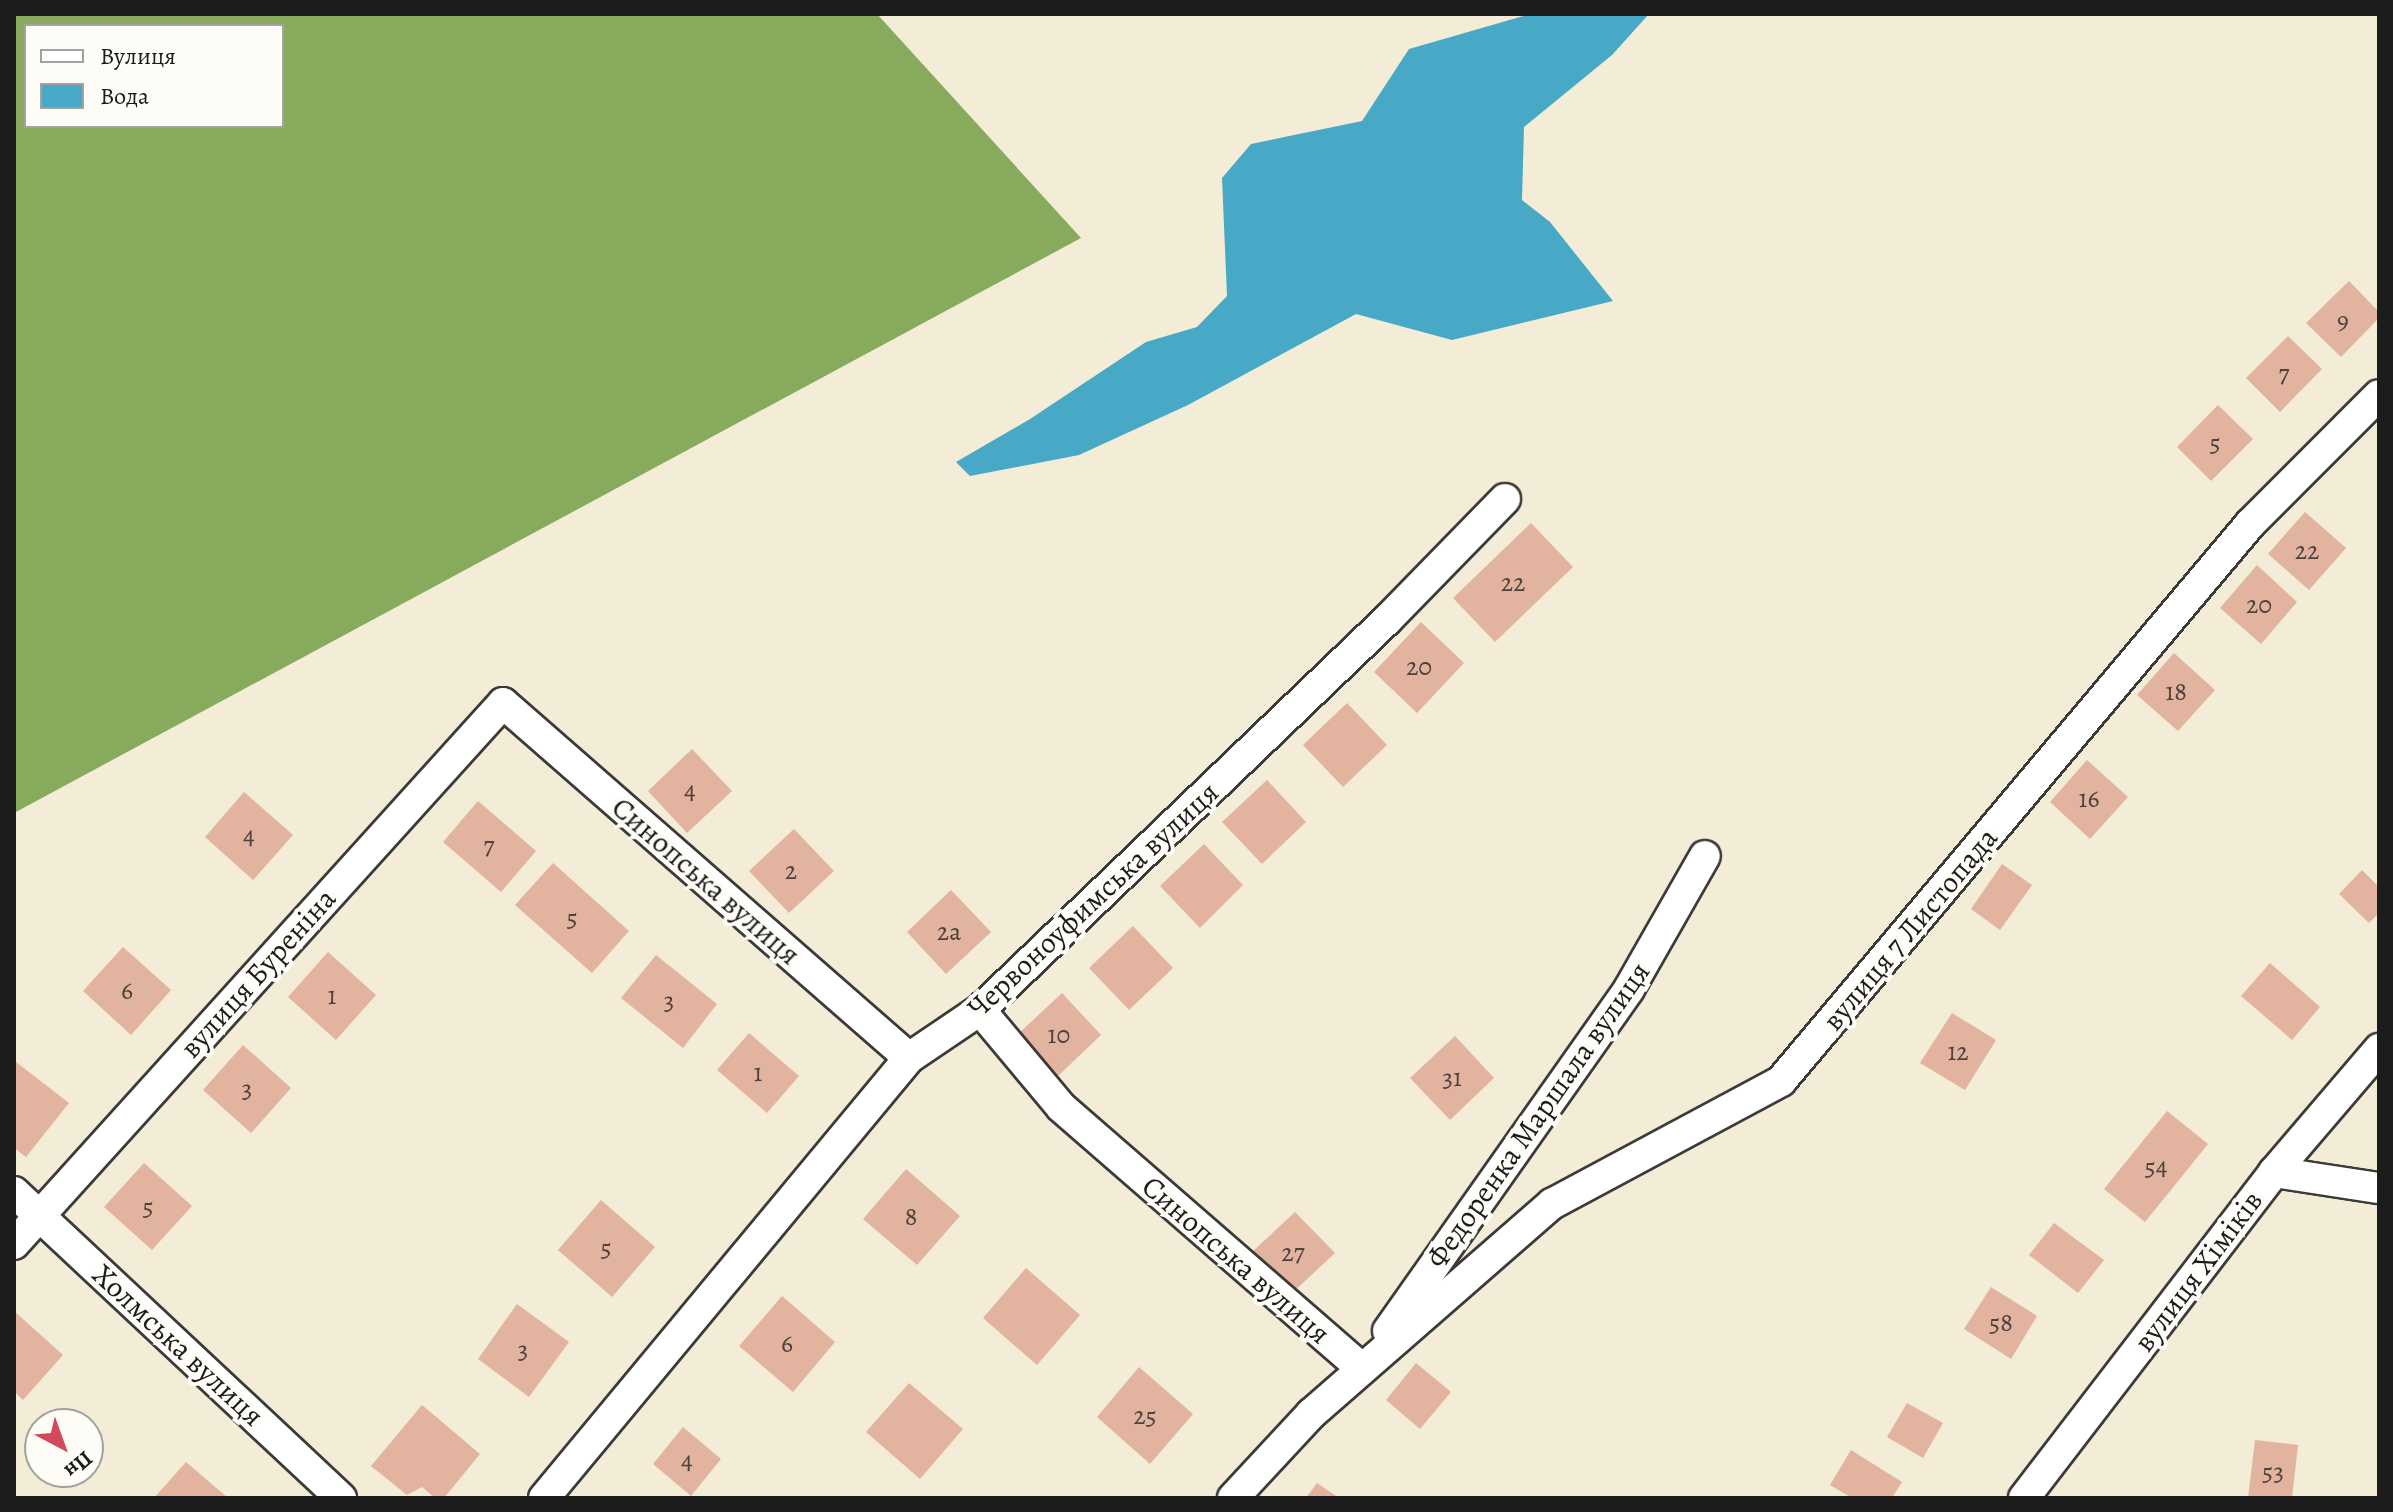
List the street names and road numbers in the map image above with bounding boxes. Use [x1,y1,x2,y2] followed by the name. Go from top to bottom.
[960,774,1226,1026] street label: Червоноуфимська вулиця
[604,789,808,973] street label: Синопська вулиця
[1815,820,2005,1038] street label: вулиця 7 Листопада
[172,881,344,1065] street label: вулиця Буреніна
[1418,955,1658,1275] street label: Федоренка Маршала вулиця
[1134,1168,1338,1352] street label: Синопська вулиця
[2126,1183,2270,1359] street label: вулиця Хіміків
[85,1256,271,1434] street label: Холмська вулиця

